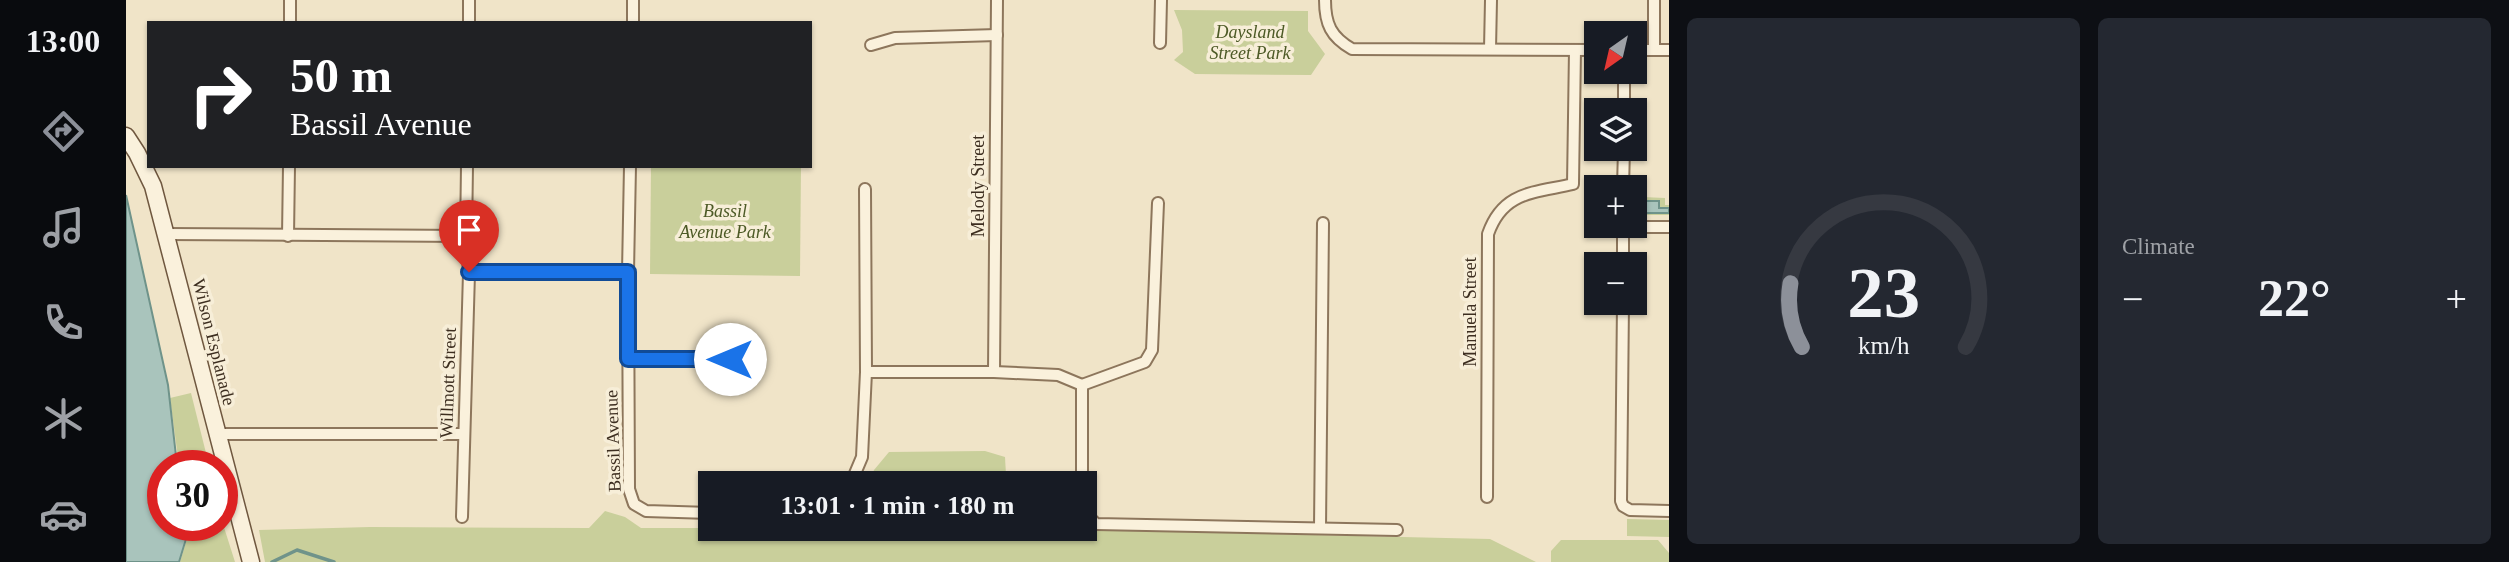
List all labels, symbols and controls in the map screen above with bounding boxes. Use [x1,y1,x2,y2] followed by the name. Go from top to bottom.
[1584,21,1647,84] north arrow
[1584,21,1647,315] map controls
[1210,22,1291,63] park label: Daysland Street Park
[26,23,100,59] text: 13:00
[290,48,392,103] text: 50 m
[175,49,266,140] icon: right
[1584,98,1647,161] button: layers
[290,106,472,142] text: Bassil Avenue
[39,107,88,156] icon: directions
[968,135,988,237] street label: Melody Street
[1584,175,1647,238] button: +
[439,200,499,272] pin
[678,201,772,242] park label: Bassil Avenue Park
[39,203,88,252] icon: music
[450,211,488,249] icon: arrive
[2122,234,2195,259] text: Climate
[1584,252,1647,315] button: −
[1847,252,1920,333] text: 23
[1460,257,1480,367] street label: Manuela Street
[2258,270,2331,327] text: 22°
[189,277,239,407] street label: Wilson Esplanade
[2122,278,2143,320] text: −
[2446,278,2467,320] text: +
[39,298,88,347] icon: phone
[693,322,767,396] position arrow
[436,327,460,439] street label: Willmott Street
[1858,332,1910,359] text: km/h
[601,390,625,492] street label: Bassil Avenue
[39,394,88,443] icon: climate
[147,450,238,541] speed limit sign: 30
[39,490,88,539] icon: car
[781,491,1015,520] text: 13:01 · 1 min · 180 m

